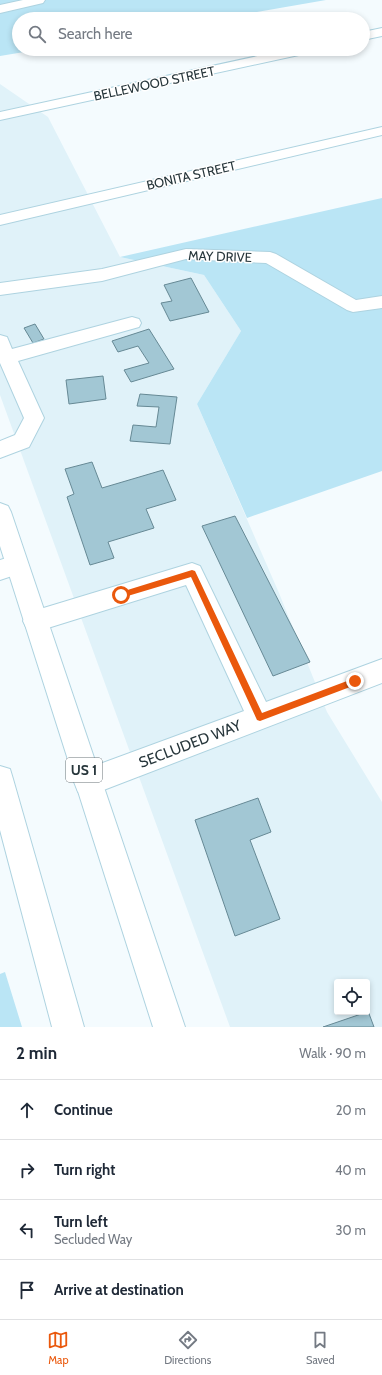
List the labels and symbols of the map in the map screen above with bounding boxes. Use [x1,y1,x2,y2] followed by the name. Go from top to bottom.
[92,62,216,104] street label: BELLEWOOD STREET
[145,157,237,193] street label: BONITA STREET
[188,247,252,265] street label: MAY DRIVE
[112,586,130,604] route start
[346,672,364,690] route end
[136,716,244,772] street label: SECLUDED WAY
[66,758,102,782] road number: US 1

